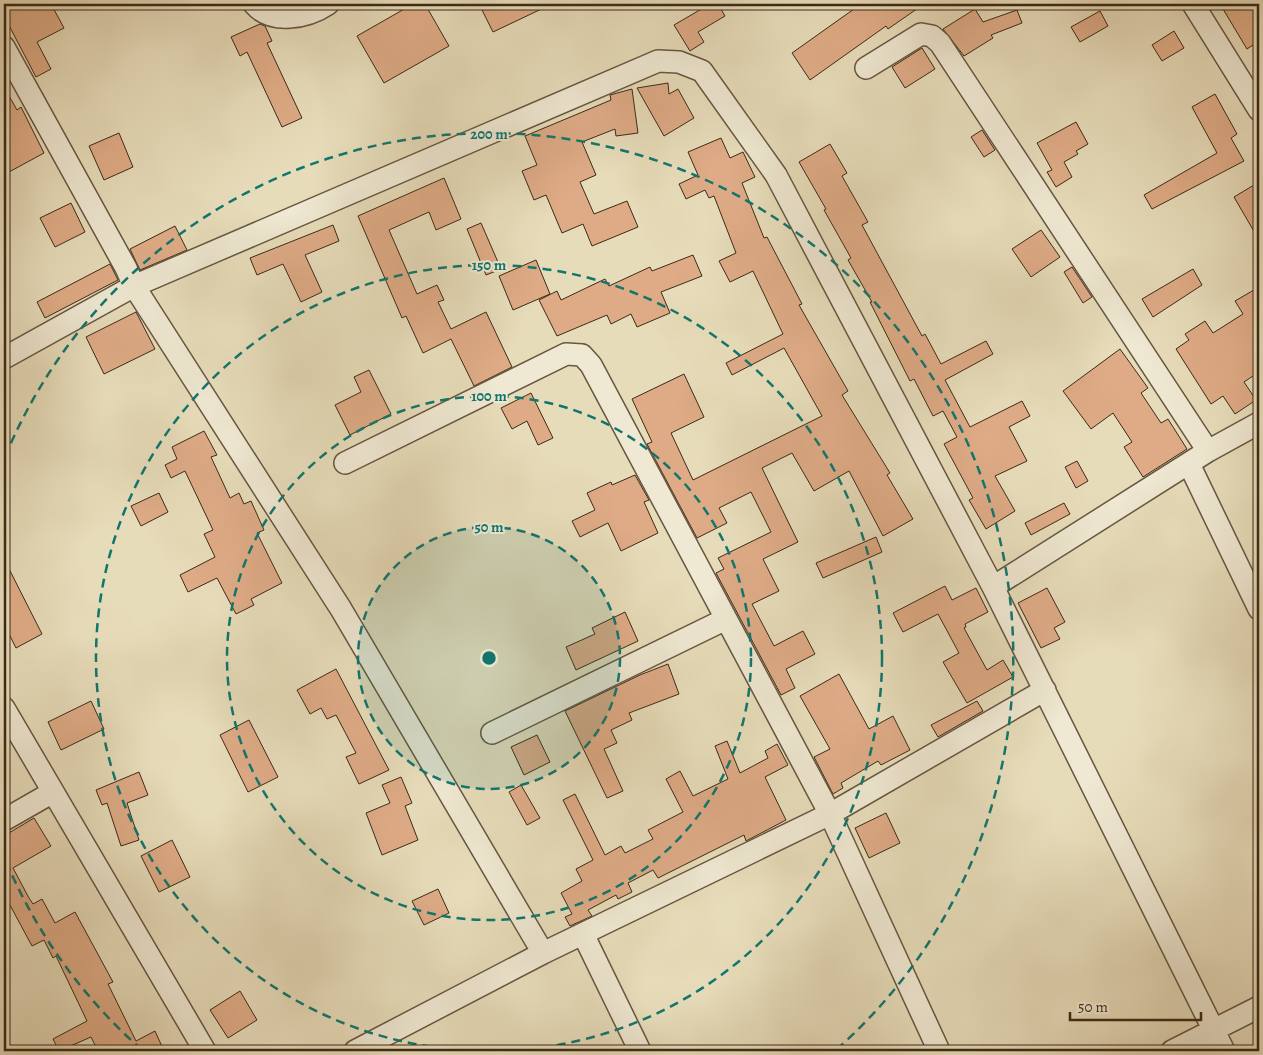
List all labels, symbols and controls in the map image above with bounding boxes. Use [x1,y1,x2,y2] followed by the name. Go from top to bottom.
[470,124,508,144] text: 200 m
[472,255,507,275] text: 150 m
[471,386,507,406] text: 100 m
[474,517,504,537] text: 50 m
[480,649,498,667] centre of rings
[1070,990,1202,1022] scale bar
[1078,997,1108,1017] text: 50 m

